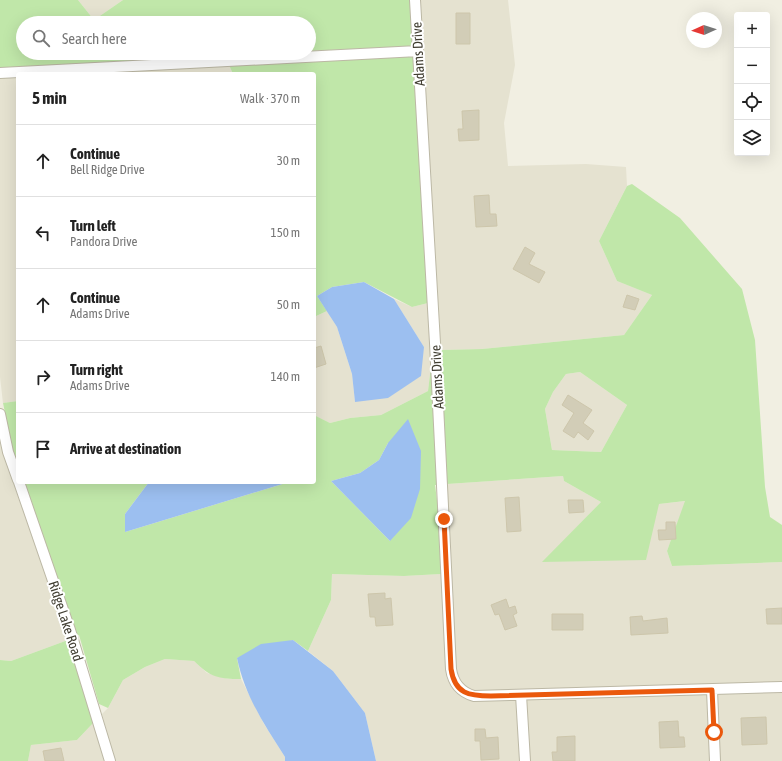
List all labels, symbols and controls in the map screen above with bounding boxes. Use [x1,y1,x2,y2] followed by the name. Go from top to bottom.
[686,12,722,48] north arrow
[734,12,770,156] map controls
[734,12,770,48] button: +
[16,16,316,60] search box
[408,22,428,86] street label: Adams Drive
[30,27,52,49] icon: search
[62,30,127,47] text: Search here
[734,48,770,84] button: −
[734,84,770,120] button: locate
[32,88,67,108] text: 5 min
[240,91,300,106] text: Walk · 370 m
[734,120,770,156] button: layers
[70,145,120,162] text: Continue
[32,150,54,172] icon: ahead
[277,153,300,168] text: 30 m
[70,162,145,177] text: Bell Ridge Drive
[70,217,116,234] text: Turn left
[32,222,54,244] icon: left
[271,225,300,240] text: 150 m
[70,234,137,249] text: Pandora Drive
[70,289,120,306] text: Continue
[32,294,54,316] icon: ahead
[277,297,300,312] text: 50 m
[70,306,130,321] text: Adams Drive
[427,345,447,409] street label: Adams Drive
[70,361,123,378] text: Turn right
[32,366,54,388] icon: right
[271,369,300,384] text: 140 m
[70,378,130,393] text: Adams Drive
[32,438,54,460] icon: arrive
[70,440,181,457] text: Arrive at destination
[435,510,453,528] route end
[45,579,87,663] street label: Ridge Lake Road
[705,723,723,741] route start

